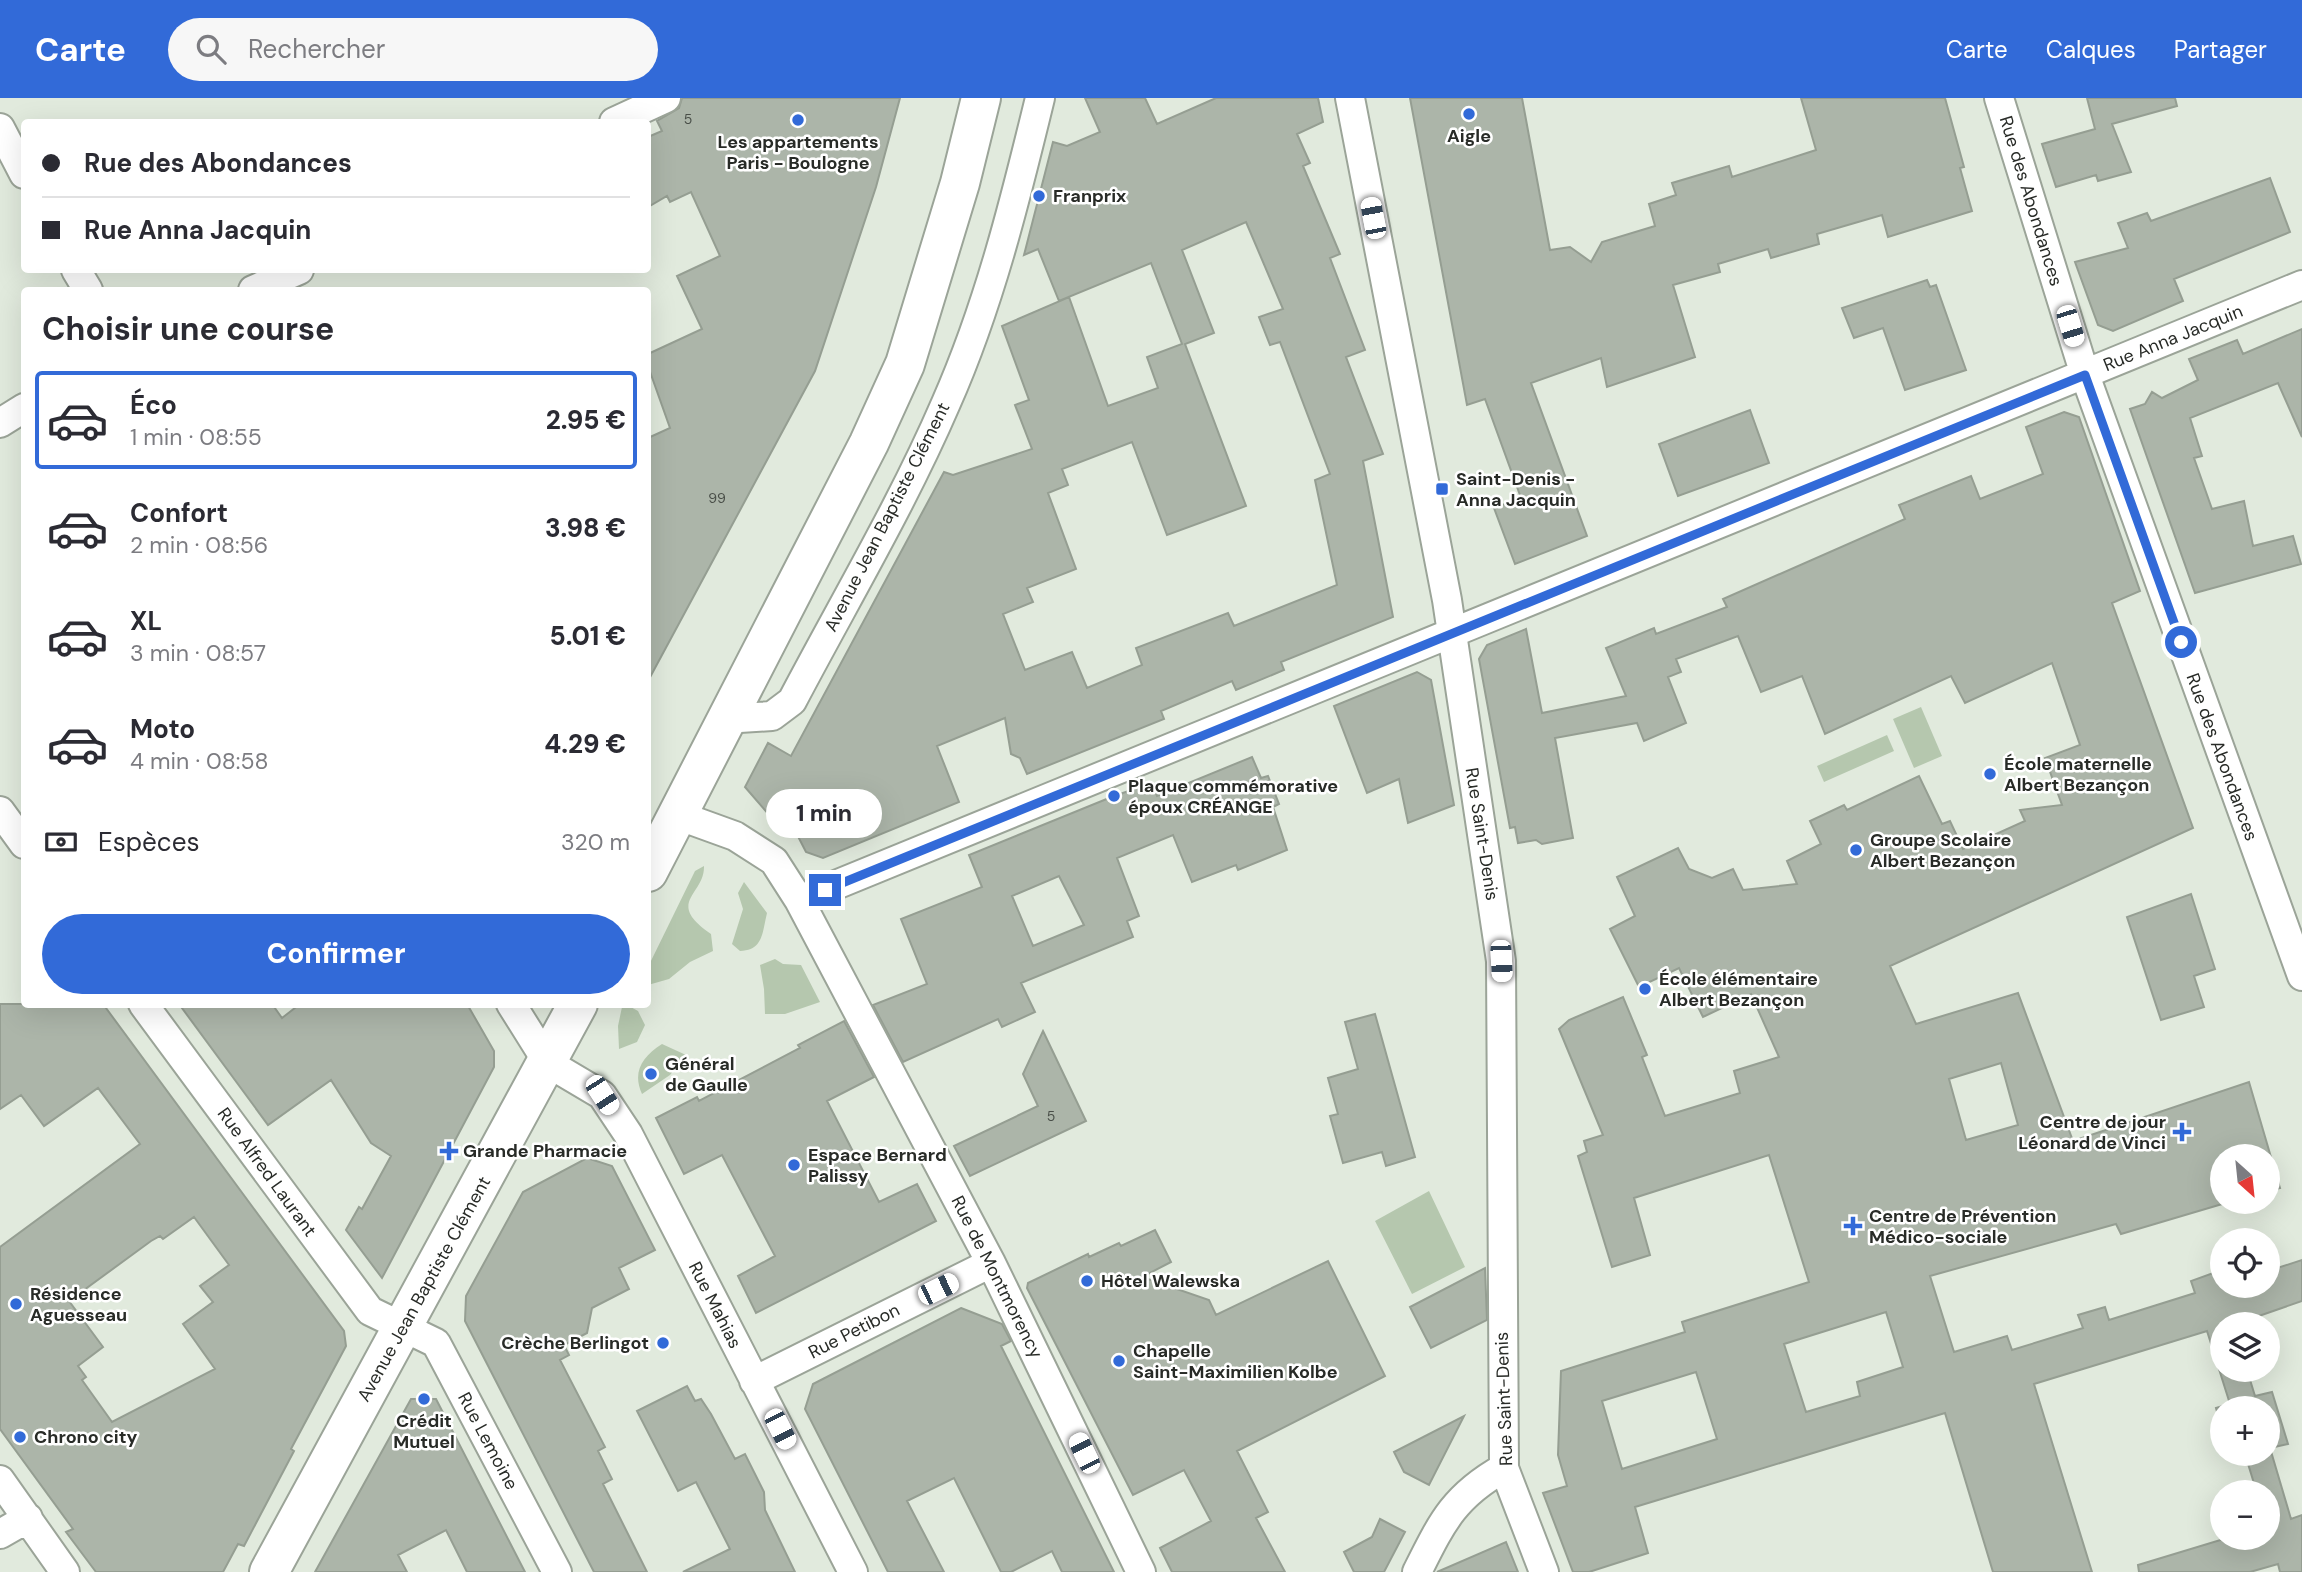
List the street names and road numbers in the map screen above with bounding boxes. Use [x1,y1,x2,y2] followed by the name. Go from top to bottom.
[1994,113,2068,289] street label: Rue des Abondances
[2100,299,2246,377] street label: Rue Anna Jacquin
[819,398,955,636] street label: Avenue Jean Baptiste Clément
[2181,670,2263,844] street label: Rue des Abondances
[1460,766,1504,902] street label: Rue Saint-Denis
[212,1103,322,1241] street label: Rue Alfred Laurant
[352,1172,496,1406] street label: Avenue Jean Baptiste Clément
[946,1192,1048,1362] street label: Rue de Montmorency
[683,1257,747,1353] street label: Rue Mahias
[804,1298,904,1364] street label: Rue Petibon
[1490,1332,1518,1466] street label: Rue Saint-Denis
[452,1388,524,1494] street label: Rue Lemoine

